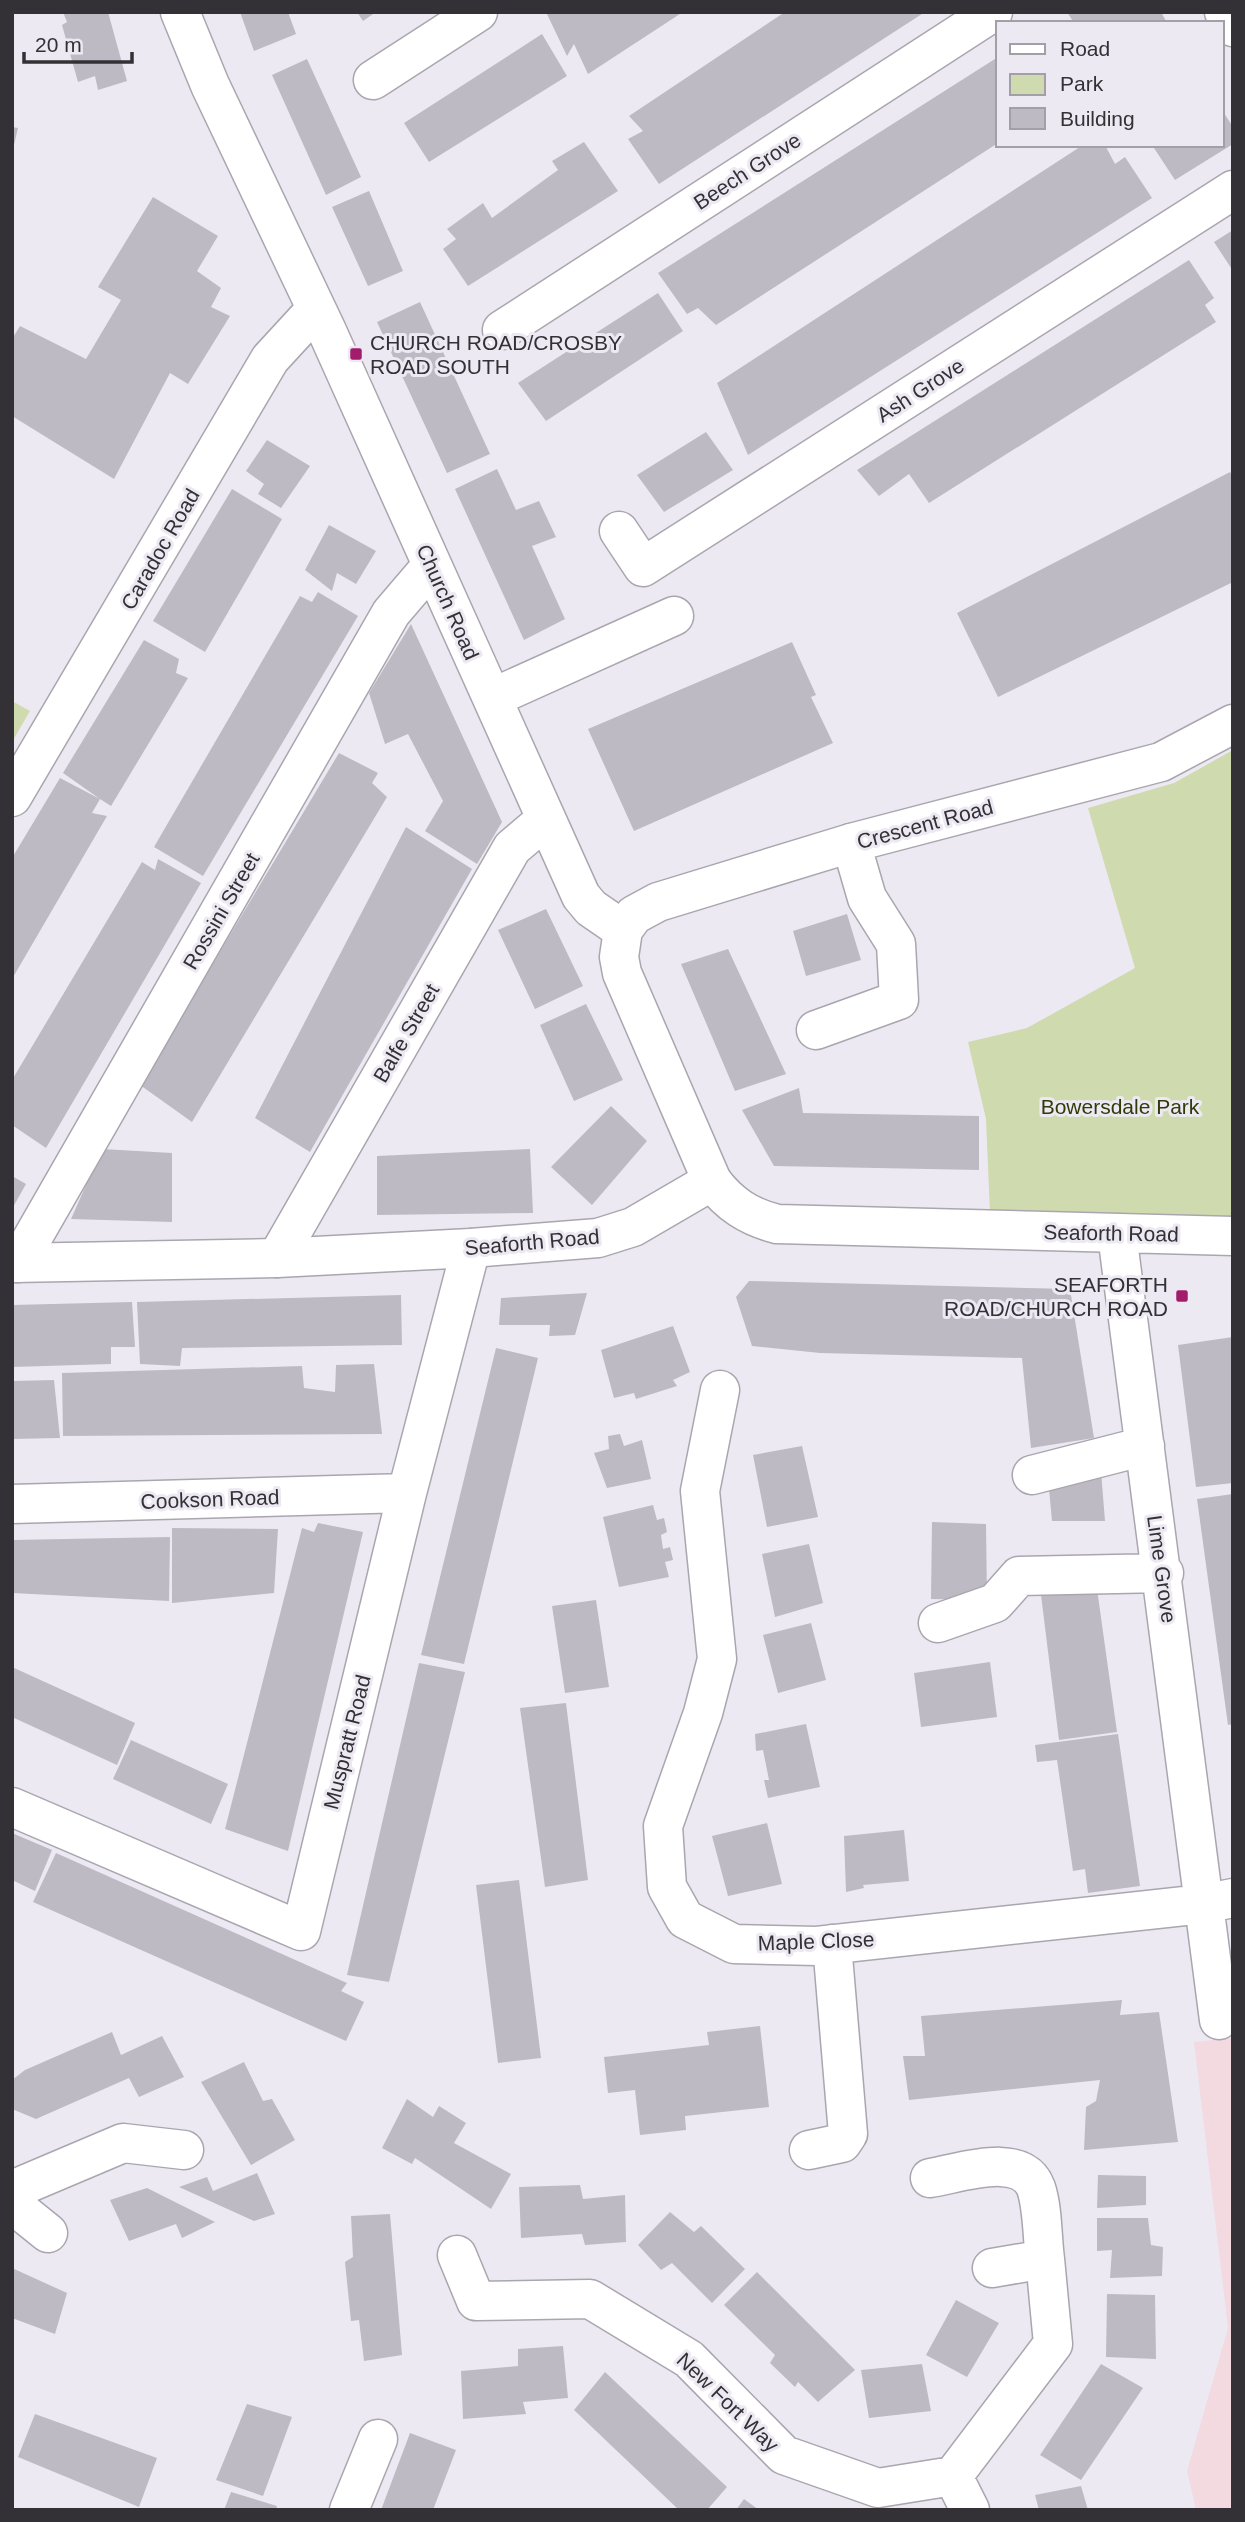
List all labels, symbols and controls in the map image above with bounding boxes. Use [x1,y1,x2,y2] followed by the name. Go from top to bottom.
[24,21,133,65] scale bar
[996,21,1224,147] legend
[35,33,82,56] text: 20 m
[1060,37,1110,60] text: Road
[1060,72,1104,95] text: Park
[1060,107,1135,130] text: Building
[689,128,805,214] street label: Beech Grove
[370,331,622,378] place label: CHURCH ROAD/CROSBY ROAD SOUTH
[348,346,364,362] marker: CHURCH ROAD/CROSBY ROAD SOUTH
[872,353,968,427] street label: Ash Grove
[116,485,204,613] street label: Caradoc Road
[412,541,484,663] street label: Church Road
[854,795,996,853] street label: Crescent Road
[178,849,264,973] street label: Rossini Street
[369,980,443,1086] street label: Balfe Street
[1041,1095,1200,1118] park label: Bowersdale Park
[1043,1220,1179,1246] street label: Seaforth Road
[464,1225,600,1259] street label: Seaforth Road
[944,1273,1168,1320] place label: SEAFORTH ROAD/CHURCH ROAD
[1174,1288,1190,1304] marker: SEAFORTH ROAD/CHURCH ROAD
[140,1485,280,1513] street label: Cookson Road
[1143,1514,1181,1624] street label: Lime Grove
[319,1672,375,1812] street label: Muspratt Road
[757,1927,875,1955] street label: Maple Close
[672,2348,784,2457] street label: New Fort Way

